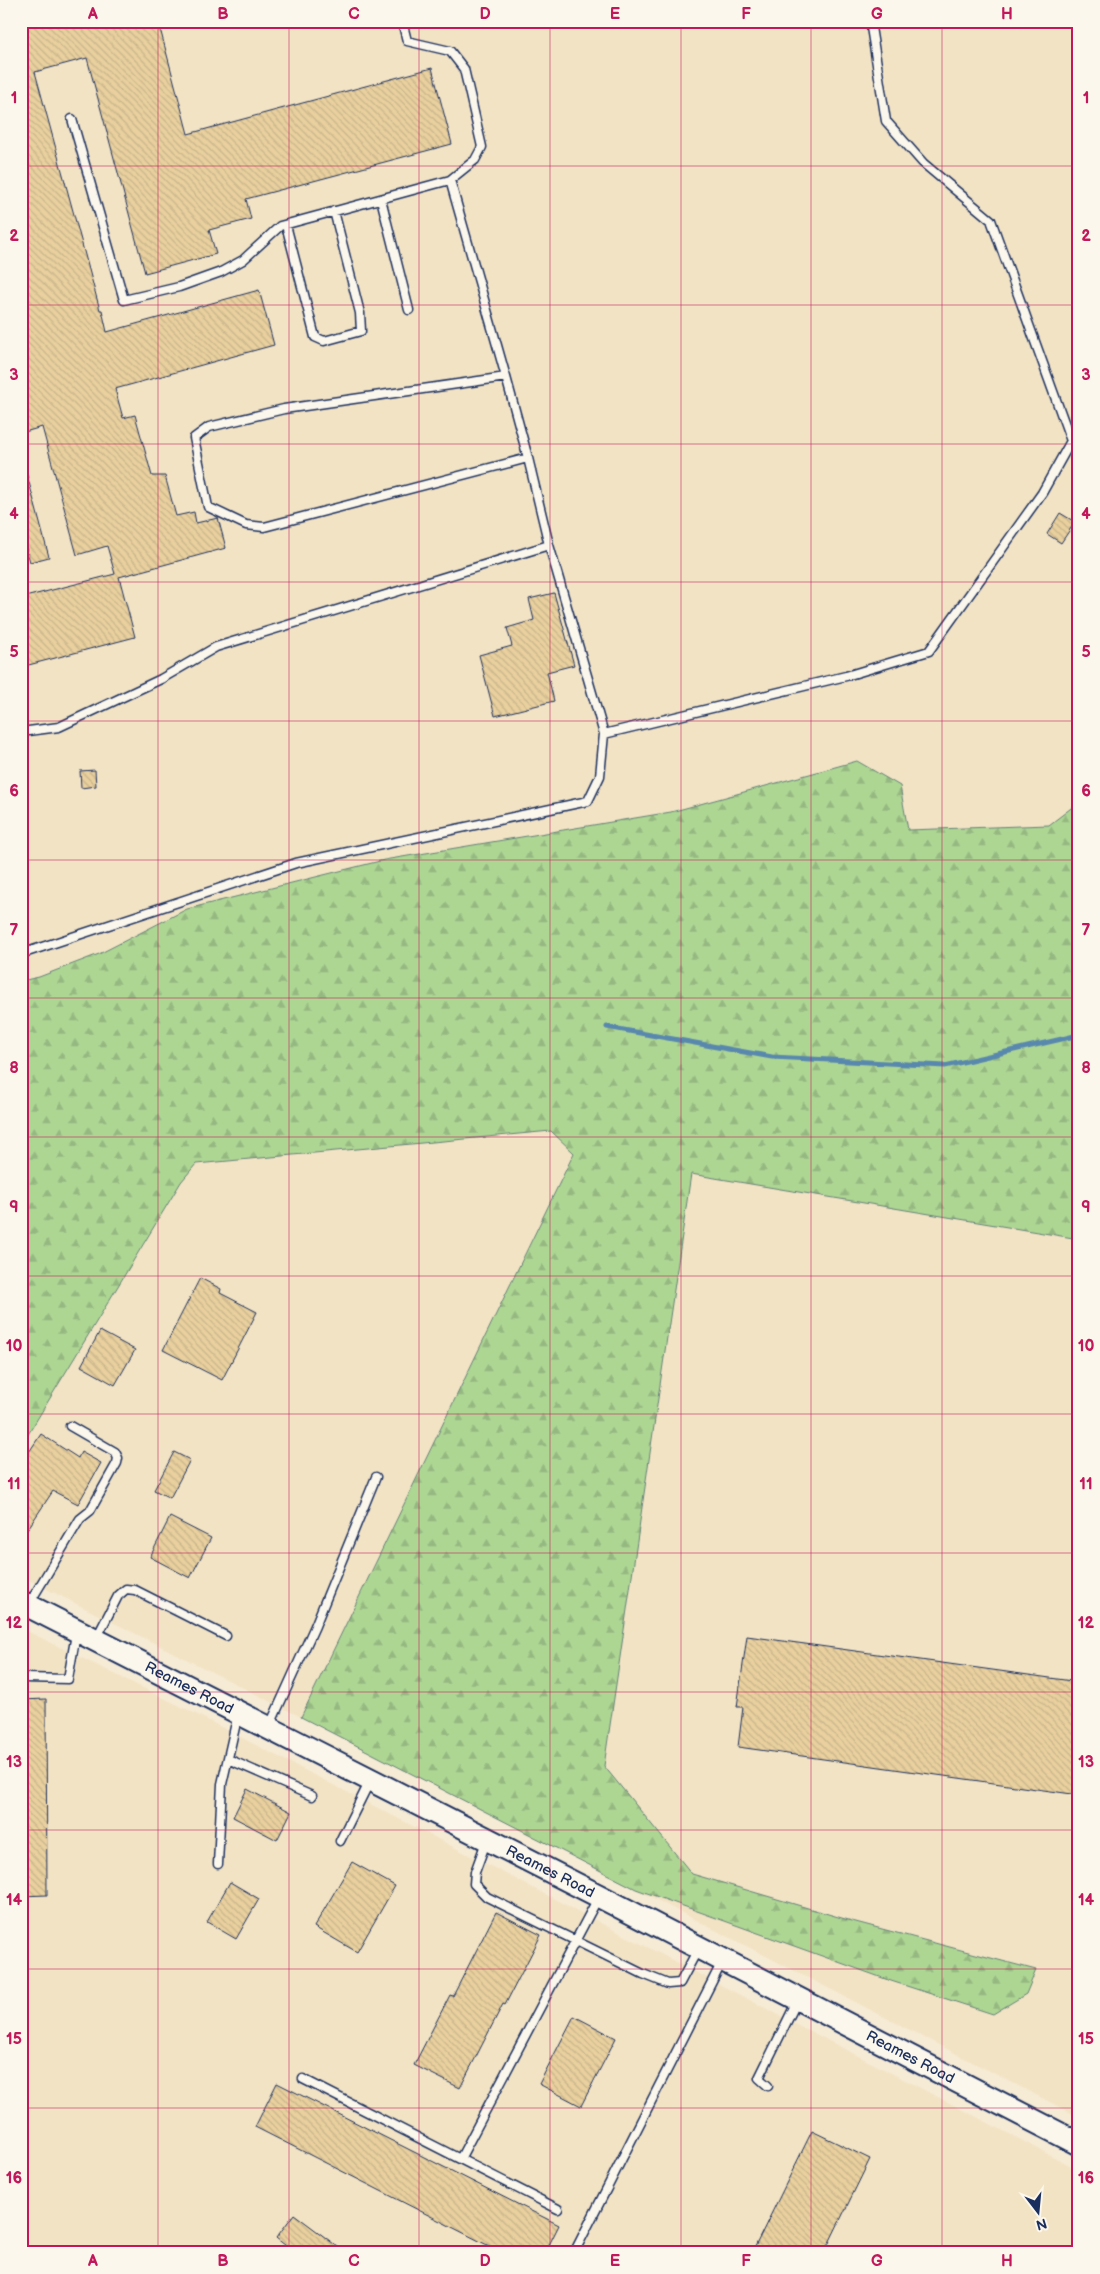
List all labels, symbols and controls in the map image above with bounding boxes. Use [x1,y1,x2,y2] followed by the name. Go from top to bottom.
[87,5,98,24] text: A
[217,5,229,24] text: B
[348,5,360,24] text: C
[479,5,491,24] text: D
[610,5,620,24] text: E
[741,5,751,24] text: F
[871,5,883,24] text: G
[1001,5,1013,24] text: H
[11,89,17,108] text: 1
[1083,89,1089,108] text: 1
[9,227,19,246] text: 2
[1081,227,1091,246] text: 2
[9,366,19,385] text: 3
[1081,366,1091,385] text: 3
[9,505,19,524] text: 4
[1081,505,1091,524] text: 4
[9,643,19,662] text: 5
[1081,643,1091,662] text: 5
[9,782,19,801] text: 6
[1081,782,1091,801] text: 6
[10,921,19,940] text: 7
[1082,921,1091,940] text: 7
[9,1059,19,1078] text: 8
[1081,1059,1091,1078] text: 8
[9,1198,19,1217] text: 9
[1081,1198,1091,1217] text: 9
[6,1337,22,1356] text: 10
[1078,1337,1094,1356] text: 10
[7,1475,21,1494] text: 11
[1079,1475,1093,1494] text: 11
[6,1614,23,1633] text: 12
[1078,1614,1095,1633] text: 12
[142,1657,237,1718] street label: Reames Road
[6,1753,22,1772] text: 13
[1078,1753,1094,1772] text: 13
[503,1841,598,1902] street label: Reames Road
[6,1891,23,1910] text: 14
[1078,1891,1095,1910] text: 14
[863,2026,958,2088] street label: Reames Road
[6,2030,22,2049] text: 15
[1078,2030,1094,2049] text: 15
[6,2169,23,2188] text: 16
[1078,2169,1095,2188] text: 16
[1012,2186,1062,2236] north arrow
[1034,2214,1049,2234] text: N
[87,2252,98,2271] text: A
[217,2252,229,2271] text: B
[348,2252,360,2271] text: C
[479,2252,491,2271] text: D
[610,2252,620,2271] text: E
[741,2252,751,2271] text: F
[871,2252,883,2271] text: G
[1001,2252,1013,2271] text: H

